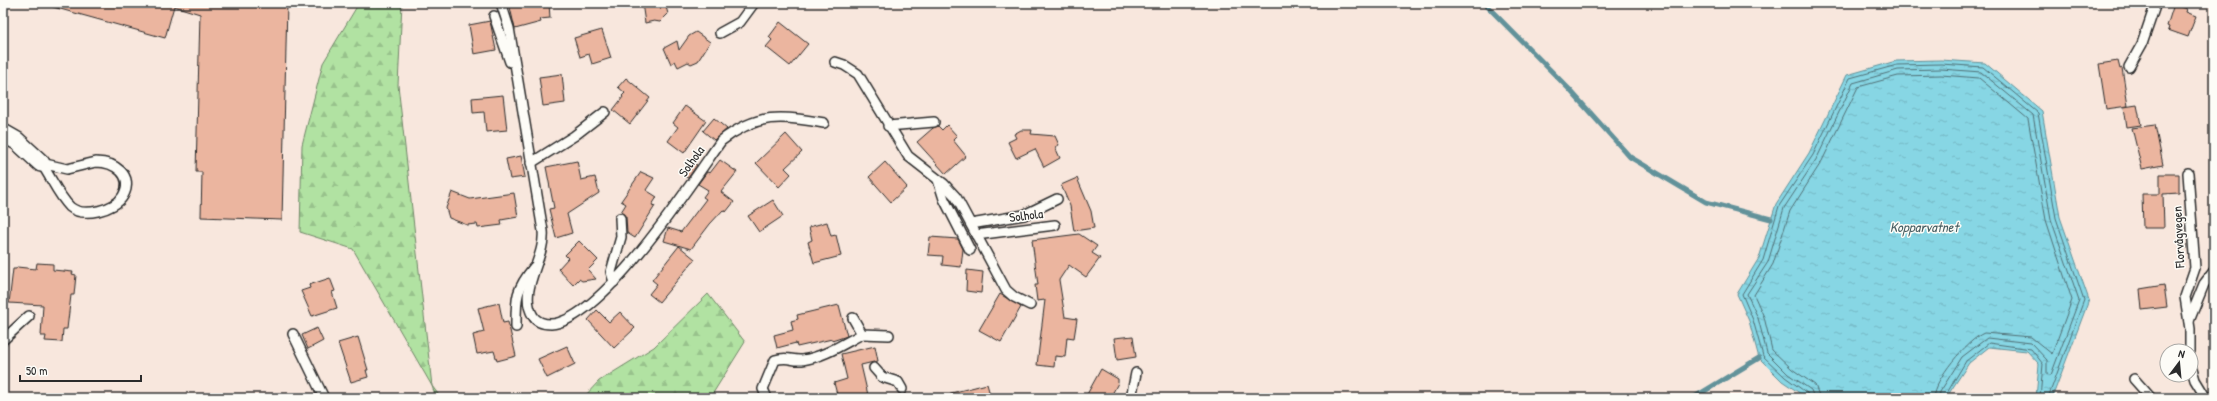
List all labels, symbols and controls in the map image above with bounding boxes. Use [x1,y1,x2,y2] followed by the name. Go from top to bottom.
[674,142,708,180] street label: Solhola
[1008,204,1044,226] street label: Solhola
[2167,206,2189,269] street label: Florvågvegen
[1890,217,1960,237] water label: Kopparvatnet
[2159,343,2199,383] north arrow
[2177,346,2187,361] text: N
[20,357,141,383] scale bar
[26,362,47,379] text: 50 m

